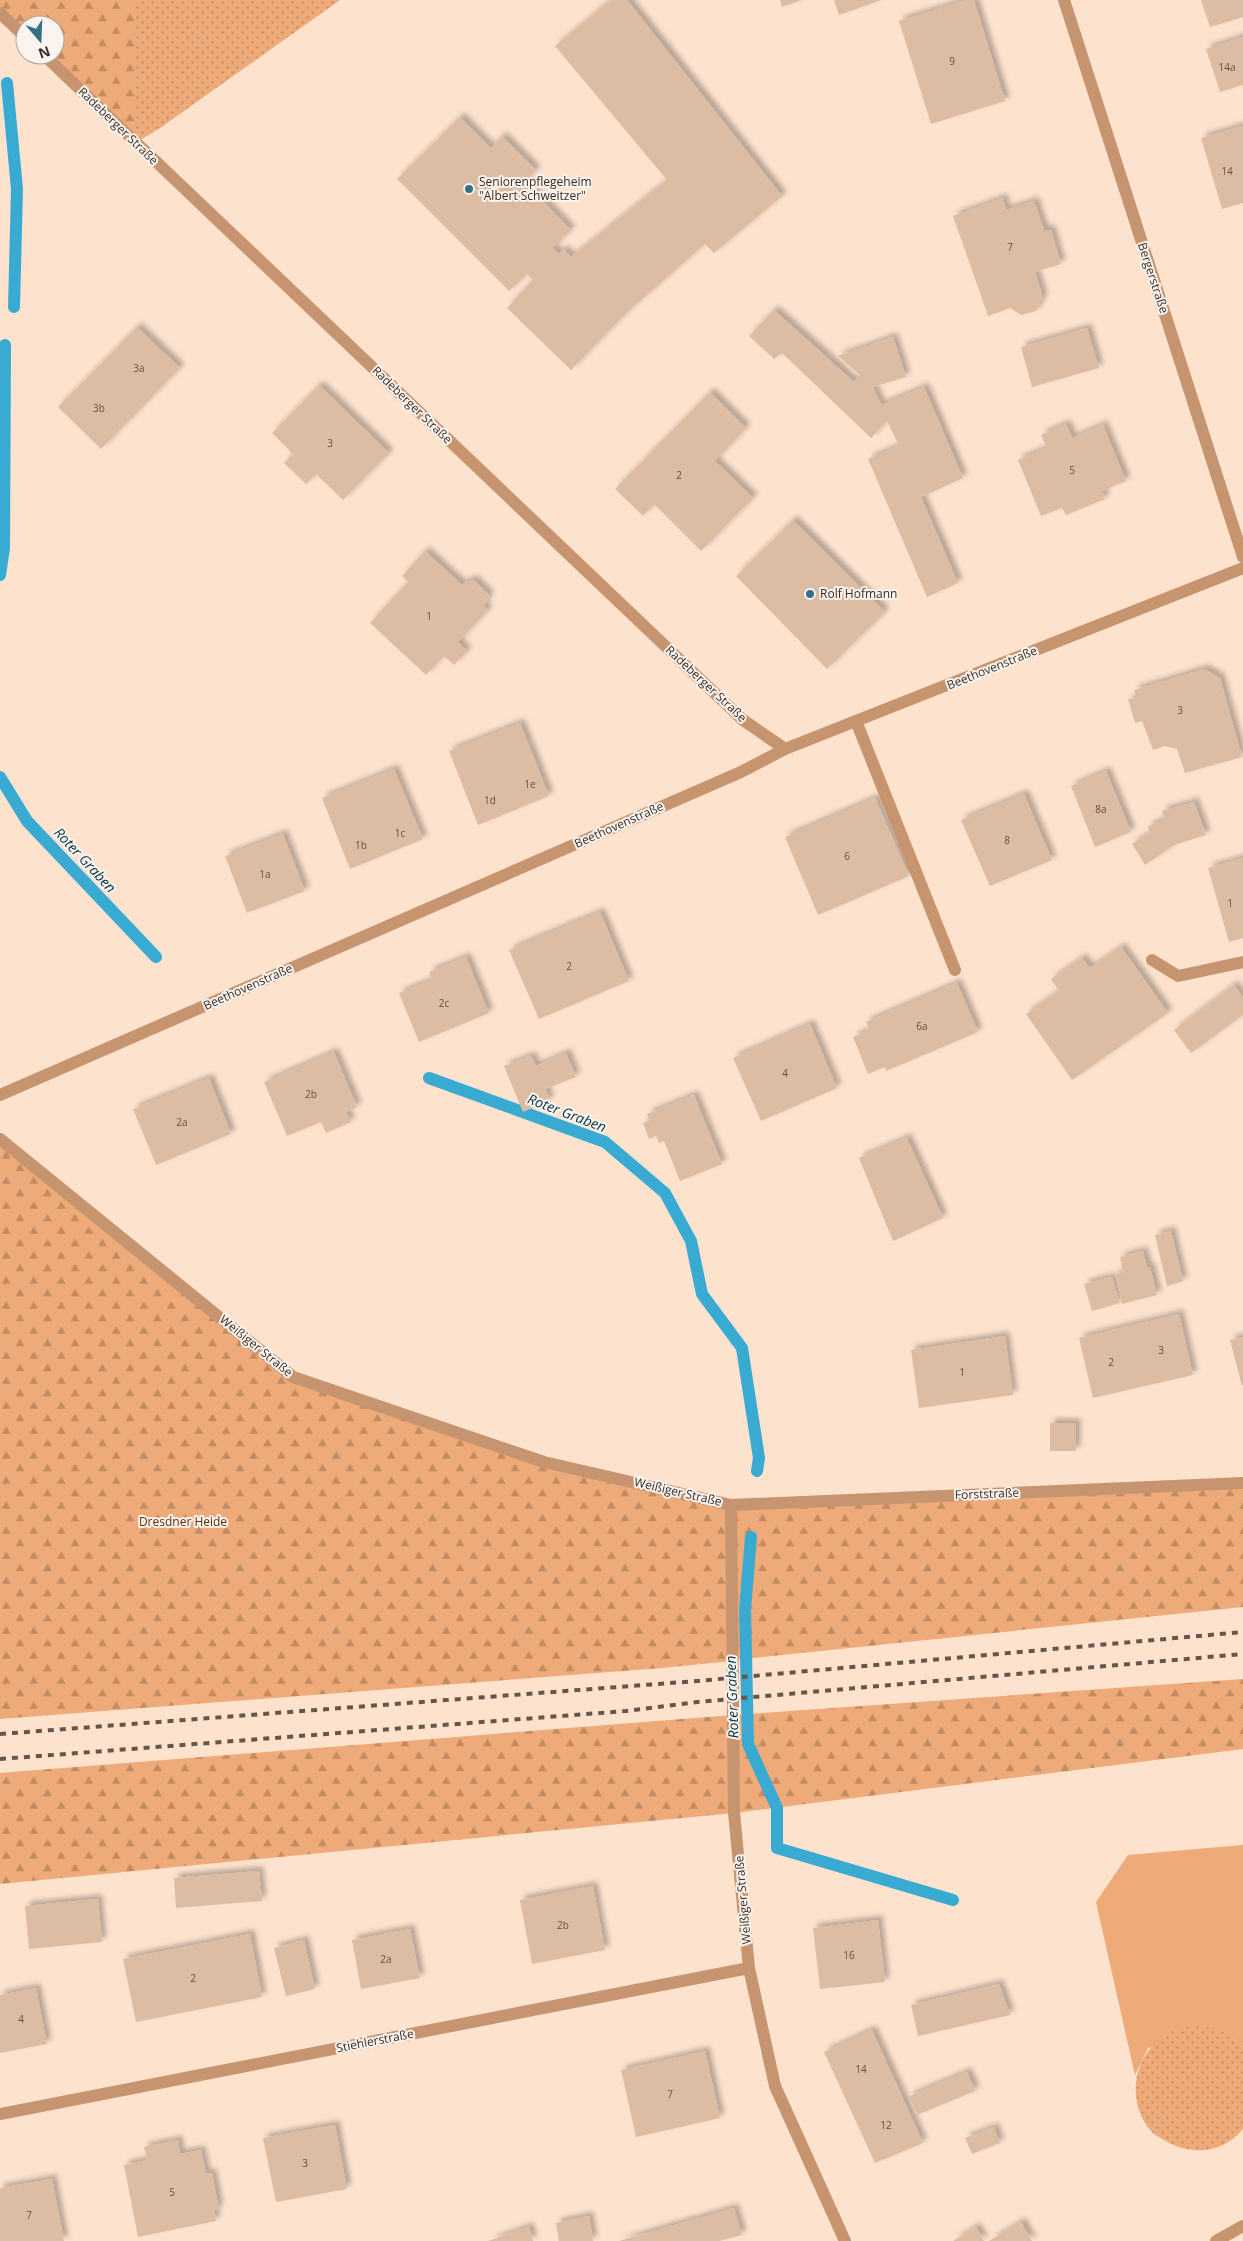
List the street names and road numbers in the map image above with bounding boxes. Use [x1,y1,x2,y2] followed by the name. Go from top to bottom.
[75,83,162,168] street label: Radeberger Straße
[1134,240,1173,316] street label: Bergerstraße
[369,362,456,447] street label: Radeberger Straße
[662,642,751,726] street label: Radeberger Straße
[944,642,1040,693] street label: Beethovenstraße
[572,797,666,852] street label: Beethovenstraße
[201,959,295,1014] street label: Beethovenstraße
[216,1311,297,1380] street label: Weißiger Straße
[633,1473,724,1510] street label: Weißiger Straße
[955,1484,1020,1503] street label: Forststraße
[730,1855,755,1945] street label: Weißiger Straße
[335,2025,415,2056] street label: Stiehlerstraße

